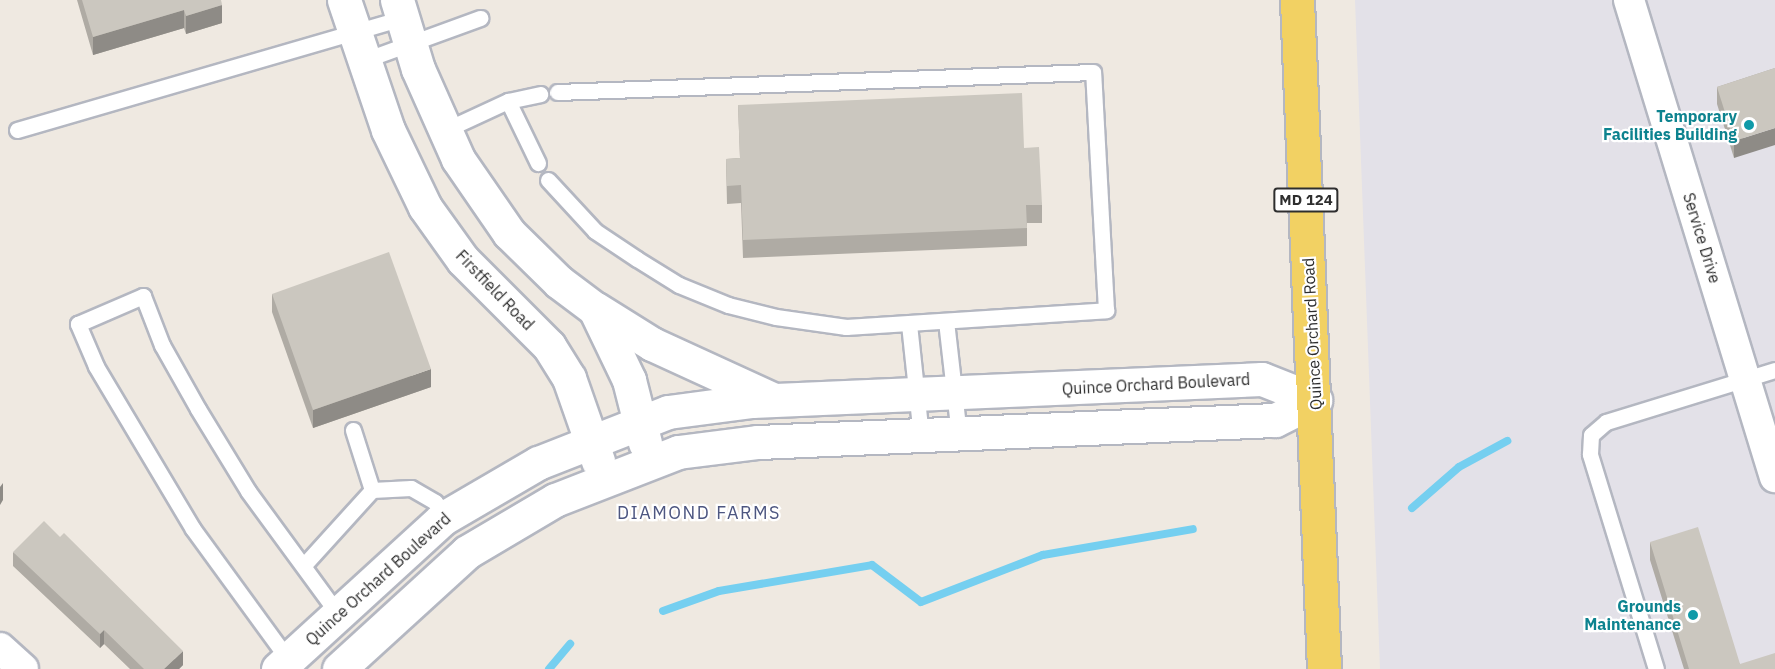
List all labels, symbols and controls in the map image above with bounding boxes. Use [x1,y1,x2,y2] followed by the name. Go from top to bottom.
[1603,106,1737,144] place label: Temporary Facilities Building
[1742,118,1756,132] marker: Temporary Facilities Building
[1273,188,1339,212] road number: MD 124
[1679,190,1725,286] street label: Service Drive
[452,246,538,334] street label: Firstfield Road
[1298,257,1326,411] street label: Quince Orchard Road
[1061,369,1251,399] street label: Quince Orchard Boulevard
[617,502,781,524] district label: DIAMOND FARMS
[302,509,454,649] street label: Quince Orchard Boulevard
[1584,596,1681,634] place label: Grounds Maintenance
[1686,608,1700,622] marker: Grounds Maintenance

